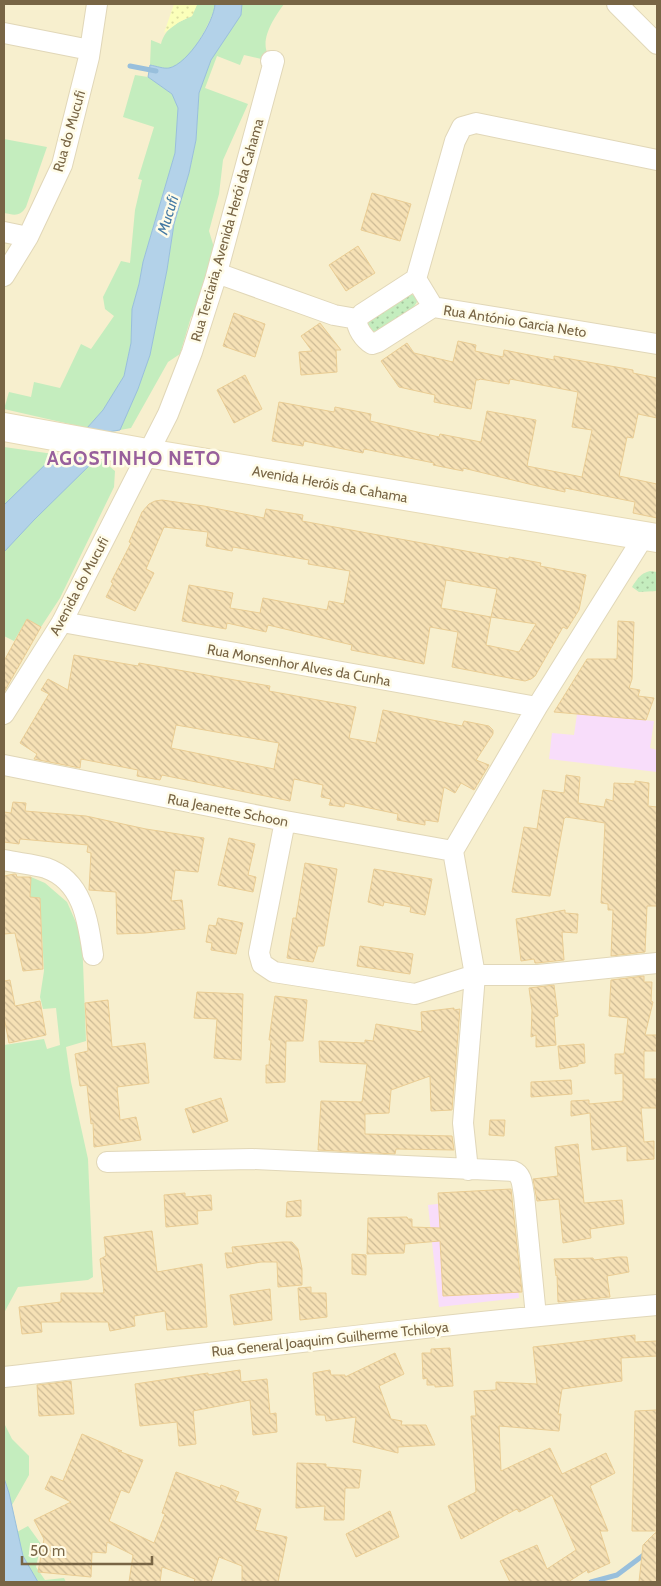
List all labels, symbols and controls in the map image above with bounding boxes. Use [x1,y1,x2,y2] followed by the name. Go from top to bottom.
[49,88,89,174] street label: Rua do Mucufi
[186,116,268,344] street label: Rua Terciaria, Avenida Herói da Cahama
[153,193,183,238] water label: Mucufi
[442,301,588,341] street label: Rua António Garcia Neto
[47,447,221,470] district label: AGOSTINHO NETO
[251,461,409,507] street label: Avenida Heróis da Cahama
[45,534,113,638] street label: Avenida do Mucufi
[206,640,392,690] street label: Rua Monsenhor Alves da Cunha
[166,789,290,831] street label: Rua Jeanette Schoon
[211,1318,450,1360] street label: Rua General Joaquim Guilherme Tchiloya
[22,1534,152,1566] scale bar
[30,1542,65,1560] text: 50 m

